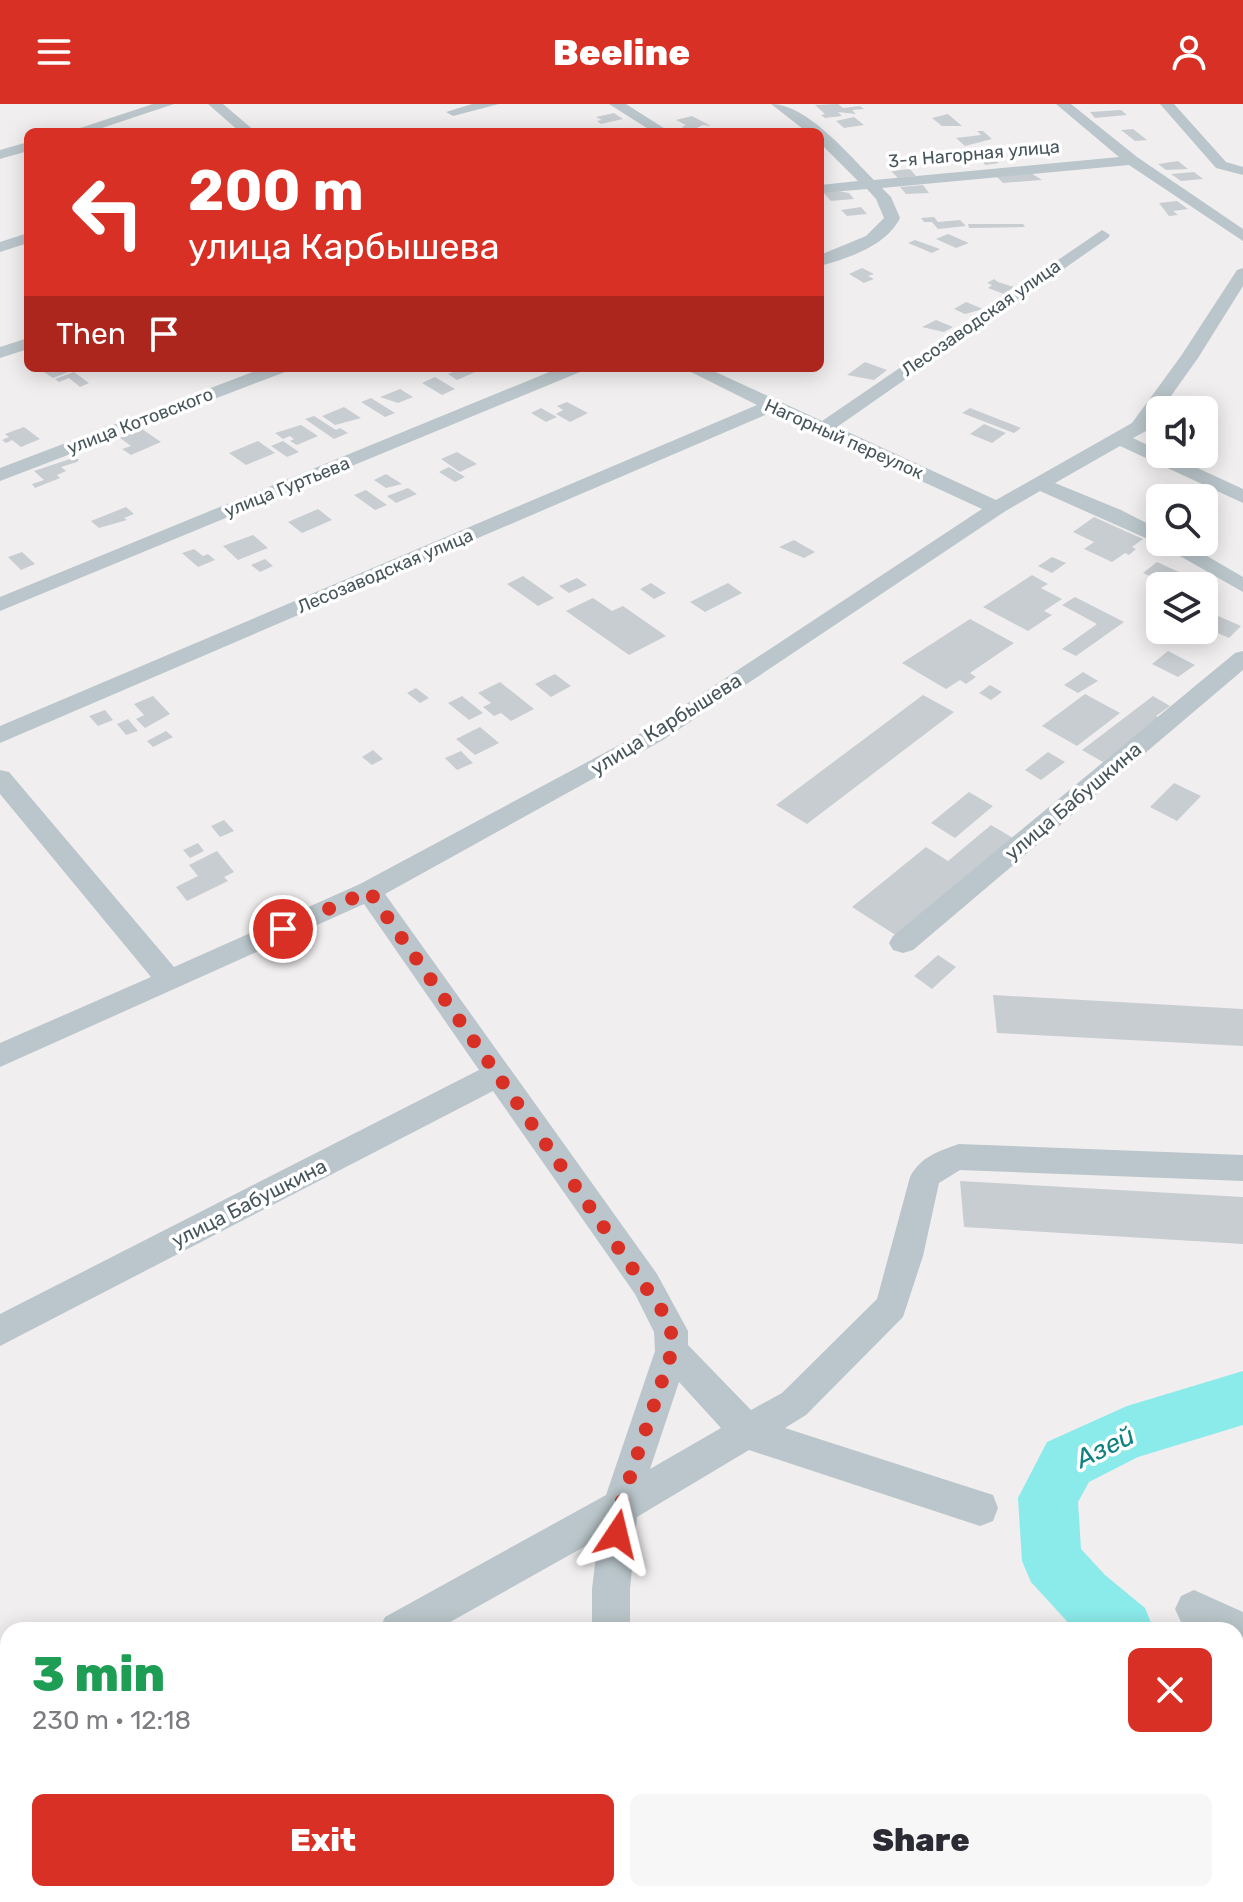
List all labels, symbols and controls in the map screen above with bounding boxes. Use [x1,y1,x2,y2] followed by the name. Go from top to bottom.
[32,30,76,74] icon: menu
[1167,30,1211,74] icon: person
[553,31,690,74] text: Beeline
[887,136,1061,172] street label: 3-я Нагорная улица
[188,158,364,224] text: 200 m
[56,160,160,264] icon: left
[188,225,500,268] text: улица Карбышева
[897,255,1065,381] street label: Лесозаводская улица
[142,312,186,356] icon: arrive
[56,316,126,352] text: Then
[64,383,216,459] street label: улица Котовского
[761,394,927,484] street label: Нагорный переулок
[1146,396,1218,644] map controls
[1146,396,1218,468] button: sound
[221,452,353,522] street label: улица Гуртьева
[1146,484,1218,556] button: search
[294,524,476,618] street label: Лесозаводская улица
[1146,572,1218,644] button: layers
[586,668,746,780] street label: улица Карбышева
[1000,737,1146,865] street label: улица Бабушкина
[249,895,317,963] pin
[261,907,305,951] icon: arrive
[168,1154,330,1252] street label: улица Бабушкина
[1069,1420,1140,1476] water label: Азей
[575,1492,659,1576] position arrow
[32,1646,165,1703] text: 3 min
[1128,1648,1212,1732] button: close
[32,1705,191,1736] text: 230 m · 12:18
[32,1794,614,1886] button: Exit
[630,1794,1212,1886] button: Share

